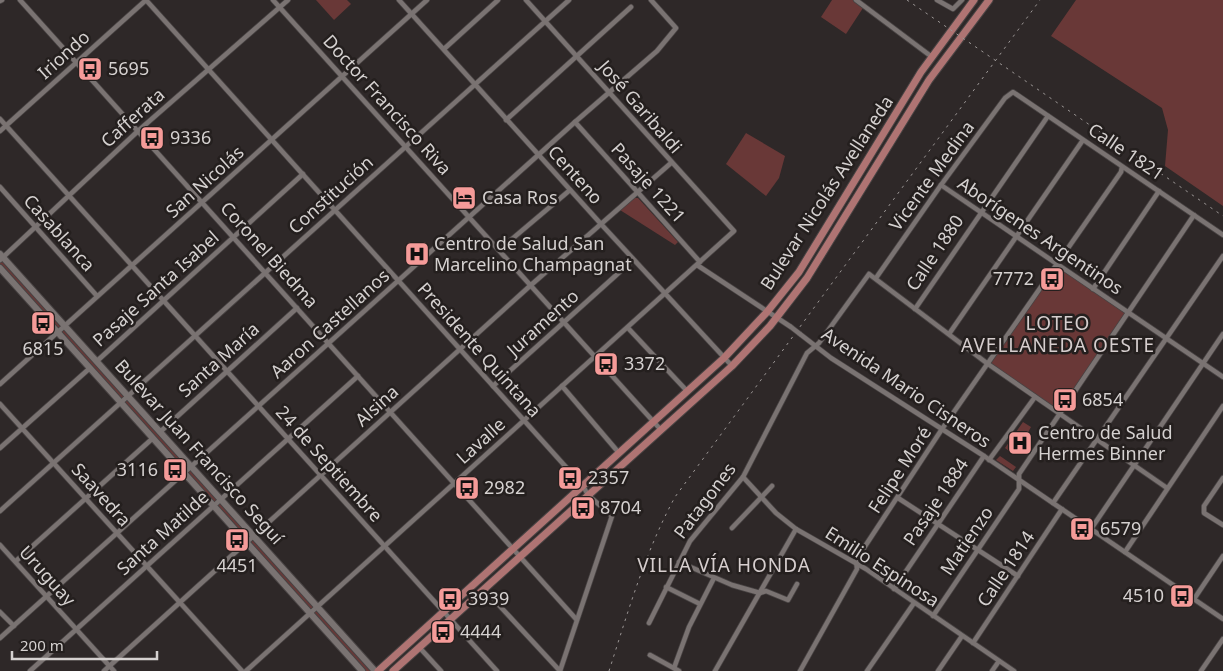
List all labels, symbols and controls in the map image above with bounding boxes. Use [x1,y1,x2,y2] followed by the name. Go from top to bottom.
[32,25,94,84] street label: Iriondo
[318,29,457,180] street label: Doctor Francisco Riva
[592,53,688,158] street label: José Garibaldi
[77,56,103,82] bus stop icon: 5695
[108,56,149,80] place label: 5695
[95,82,169,152] street label: Cafferata
[754,91,898,294] street label: Bulevar Nicolás Avellaneda
[883,116,979,235] street label: Vicente Medina
[1084,117,1169,185] street label: Calle 1821
[139,125,165,151] bus stop icon: 9336
[170,125,211,149] place label: 9336
[606,137,691,228] street label: Pasaje 1221
[160,140,248,223] street label: San Nicolás
[543,140,609,209] street label: Centeno
[283,150,378,239] street label: Constitución
[953,171,1128,299] street label: Aborígenes Argentinos
[451,185,477,211] hotel icon: Casa Ros
[482,185,558,209] place label: Casa Ros
[19,189,101,276] street label: Casablanca
[216,196,324,313] street label: Coronel Biedma
[900,210,968,295] street label: Calle 1880
[87,225,224,351] street label: Pasaje Santa Isabel
[434,231,632,276] place label: Centro de Salud San Marcelino Champagnat
[404,241,430,267] hospital icon: Centro de Salud San Marcelino Champagnat
[265,263,394,383] street label: Aaron Castellanos
[993,266,1034,290] place label: 7772
[1039,266,1065,292] bus stop icon: 7772
[413,277,547,422] street label: Presidente Quintana
[500,284,583,362] street label: Juramento
[30,310,56,336] bus stop icon: 6815
[961,310,1155,358] district label: LOTEO AVELLANEDA OESTE
[173,317,264,402] street label: Santa María
[817,322,996,453] street label: Avenida Mario Cisneros
[22,336,64,360] place label: 6815
[593,351,619,377] bus stop icon: 3372
[624,351,665,375] place label: 3372
[110,354,290,549] street label: Bulevar Juan Francisco Seguí
[349,379,403,431] street label: Alsina
[1052,387,1078,413] bus stop icon: 6854
[1082,387,1123,411] place label: 6854
[271,400,388,527] street label: 24 de Septiembre
[451,412,510,469] street label: Lavalle
[1038,420,1173,465] place label: Centro de Salud Hermes Binner
[862,421,936,518] street label: Felipe Moré
[1007,430,1033,456] hospital icon: Centro de Salud Hermes Binner
[897,453,973,550] street label: Pasaje 1884
[67,457,137,531] street label: Saavedra
[117,457,158,481] place label: 3116
[162,457,188,483] bus stop icon: 3116
[668,457,741,543] street label: Patagones
[557,465,583,491] bus stop icon: 2357
[588,465,629,489] place label: 2357
[454,475,480,501] bus stop icon: 2982
[484,475,525,499] place label: 2982
[111,485,213,580] street label: Santa Matilde
[570,495,596,521] bus stop icon: 8704
[600,495,641,519] place label: 8704
[934,501,998,580] street label: Matienzo
[1069,516,1095,542] bus stop icon: 6579
[1100,516,1141,540] place label: 6579
[821,520,944,612] street label: Emilio Espinosa
[971,526,1039,611] street label: Calle 1814
[224,527,250,553] bus stop icon: 4451
[14,540,82,611] street label: Uruguay
[637,552,811,578] district label: VILLA VÍA HONDA
[216,553,258,577] place label: 4451
[1123,583,1164,607] place label: 4510
[1169,583,1195,609] bus stop icon: 4510
[437,586,463,612] bus stop icon: 3939
[468,586,509,610] place label: 3939
[430,619,456,645] bus stop icon: 4444
[460,619,501,643] place label: 4444
[12,628,158,660] scale bar
[20,635,64,655] text: 200 m

